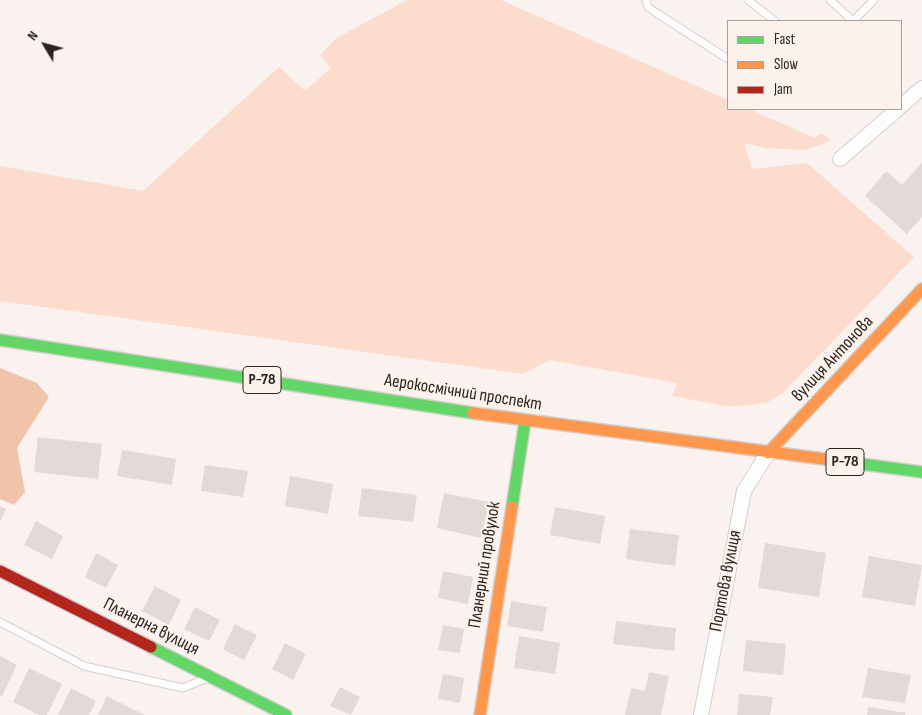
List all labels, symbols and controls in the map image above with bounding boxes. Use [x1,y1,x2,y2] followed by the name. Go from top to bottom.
[20,20,70,70] north arrow
[727,20,902,110] legend
[24,28,42,44] text: N
[774,30,795,49] text: Fast
[774,55,798,74] text: Slow
[774,80,792,99] text: Jam
[788,312,878,406] street label: вулиця Антонова
[243,366,281,394] road number: Р-78
[383,370,543,416] street label: Аерокосмічний проспект
[826,448,864,476] road number: Р-78
[464,500,506,630] street label: Планерний провулок
[706,528,746,634] street label: Портова вулиця
[99,594,203,660] street label: Планерна вулиця

